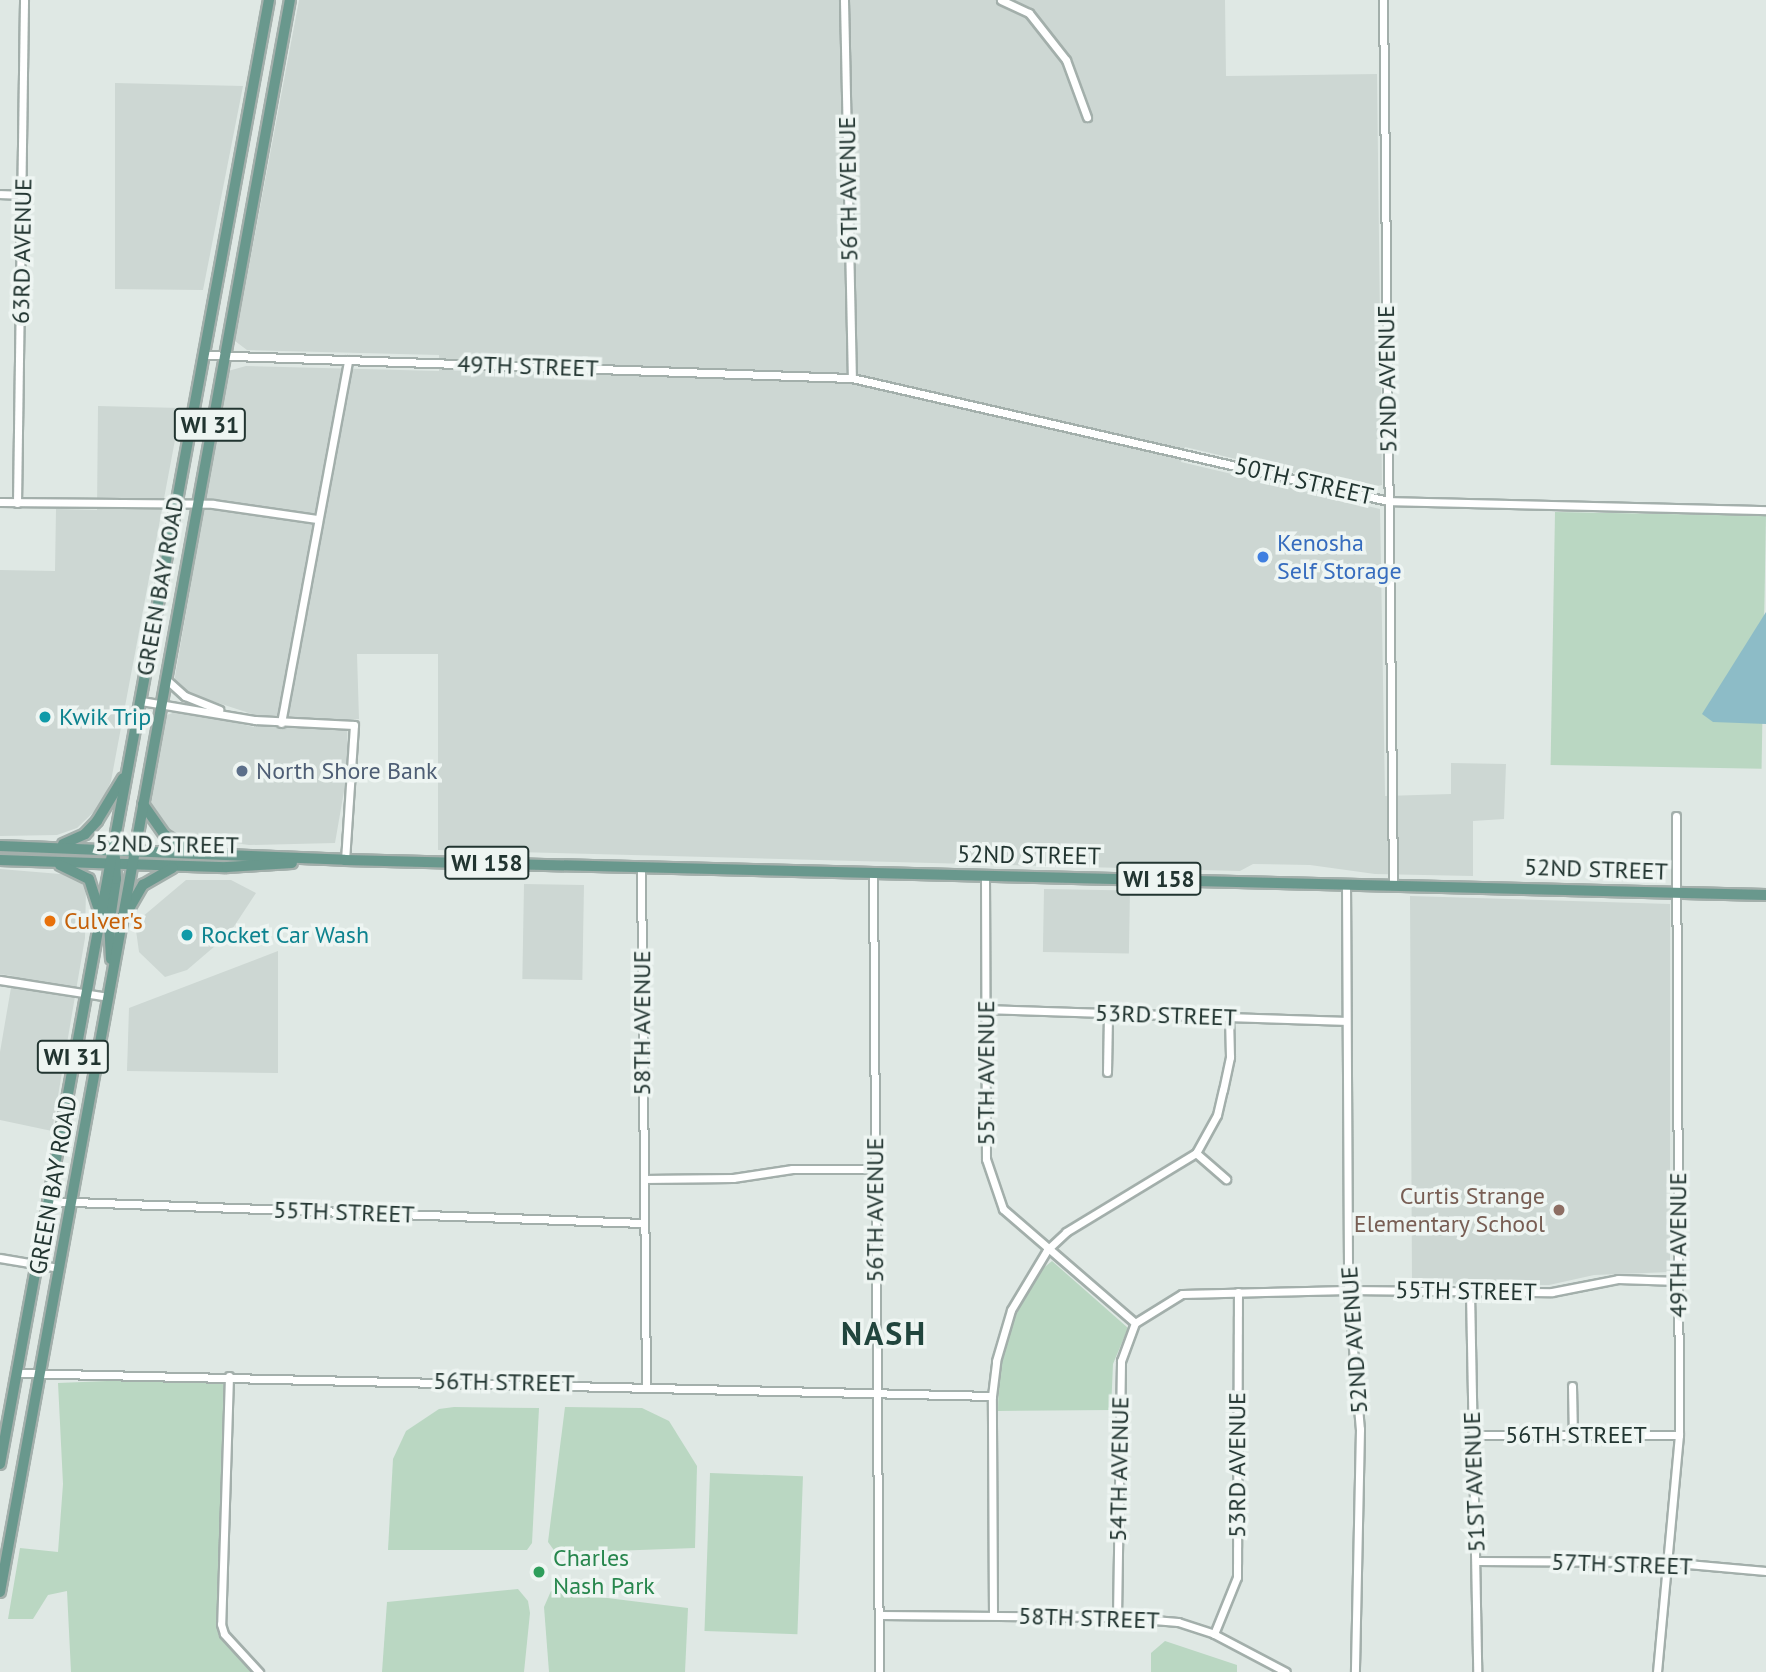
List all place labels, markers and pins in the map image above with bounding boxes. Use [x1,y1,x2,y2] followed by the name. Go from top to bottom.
[1277,529,1402,585] place label: Kenosha Self Storage
[1255,549,1271,565] marker: Kenosha Self Storage
[59,703,153,731] place label: Kwik Trip
[37,709,53,725] marker: Kwik Trip
[256,757,438,785] place label: North Shore Bank
[234,763,250,779] marker: North Shore Bank
[64,907,143,935] place label: Culver's
[42,913,58,929] marker: Culver's
[201,921,370,949] place label: Rocket Car Wash
[179,927,195,943] marker: Rocket Car Wash
[1353,1182,1545,1238] place label: Curtis Strange Elementary School
[1551,1202,1567,1218] marker: Curtis Strange Elementary School
[553,1544,655,1600] place label: Charles Nash Park
[531,1564,547,1580] marker: Charles Nash Park

